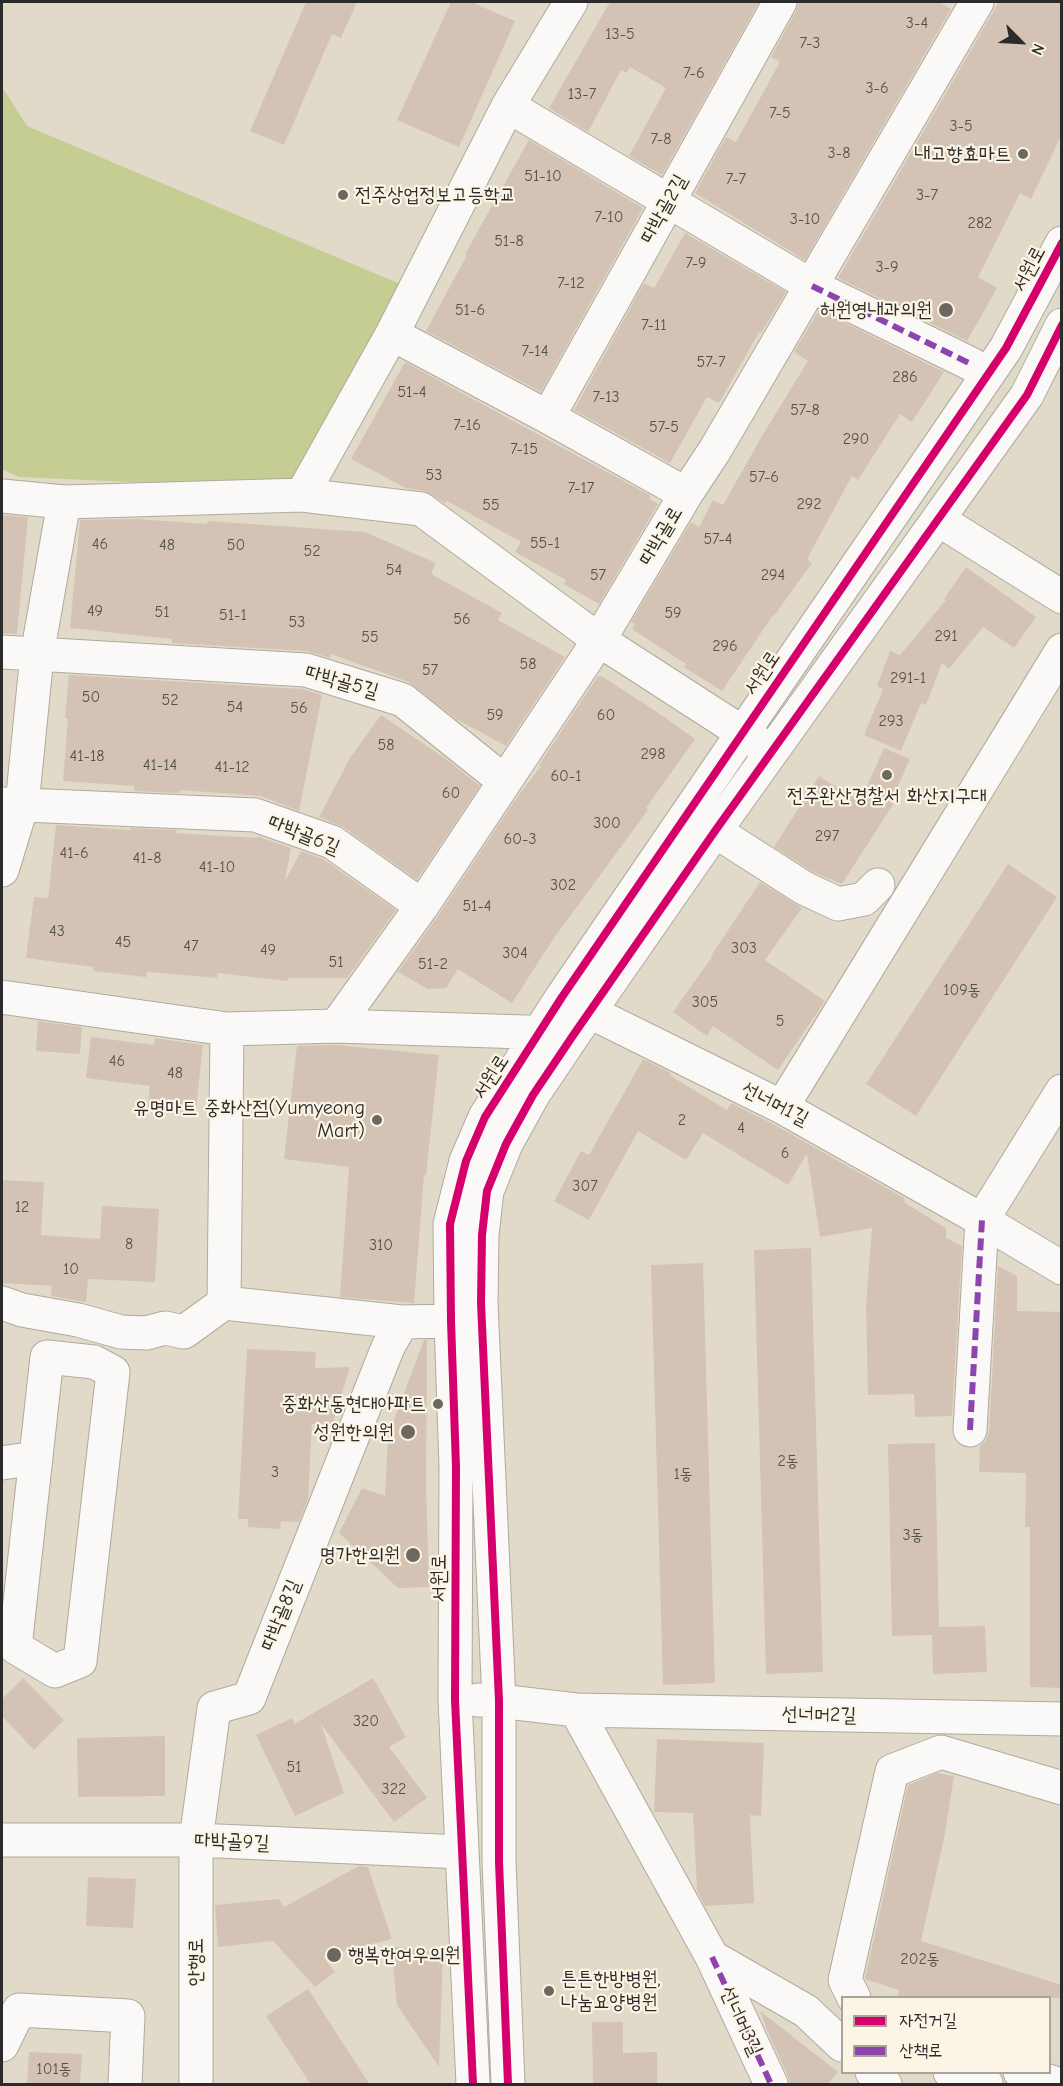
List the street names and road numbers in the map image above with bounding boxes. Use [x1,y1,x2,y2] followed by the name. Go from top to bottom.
[635,170,693,248] street label: 따박골2길
[1007,242,1051,296] street label: 서원로
[634,502,688,570] street label: 따박골로
[739,646,785,700] street label: 서원로
[303,660,381,704] street label: 따박골5길
[265,810,343,860] street label: 따박골6길
[468,1050,514,1104] street label: 서원로
[737,1077,813,1131] street label: 선너머1길
[427,1554,451,1602] street label: 서원로
[256,1576,306,1654] street label: 따박골8길
[781,1702,857,1728] street label: 선너머2길
[194,1829,270,1855] street label: 따박골9길
[184,1938,208,1986] street label: 안행로
[714,1982,768,2060] street label: 선너머3길

